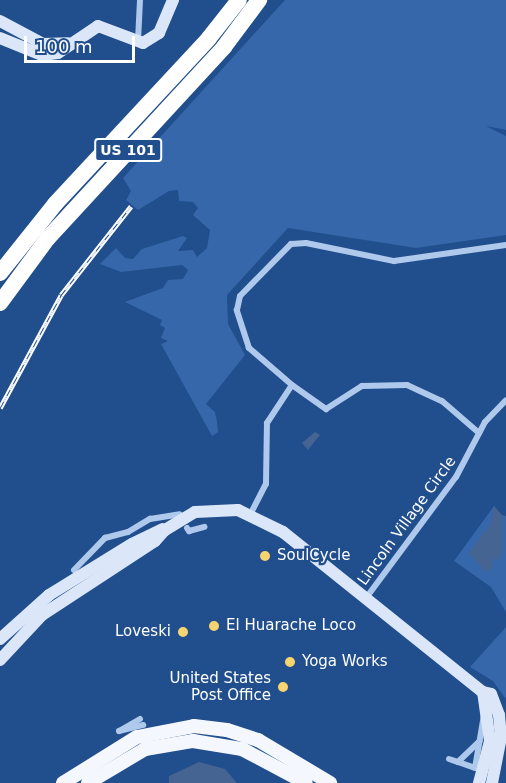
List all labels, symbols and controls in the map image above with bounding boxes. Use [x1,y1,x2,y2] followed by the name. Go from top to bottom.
[27,24,138,62] scale bar
[35,36,93,57] text: 100 m
[94,139,162,161] road number: US 101
[354,453,460,589] street label: Lincoln Village Circle
[277,547,350,565] place label: SoulCycle
[258,549,272,563] marker: SoulCycle
[226,617,356,635] place label: El Huarache Loco
[207,619,221,633] marker: El Huarache Loco
[115,623,171,641] place label: Loveski
[176,625,190,639] marker: Loveski
[302,653,388,671] place label: Yoga Works
[283,655,297,669] marker: Yoga Works
[169,669,271,704] place label: United States Post Office
[276,680,290,694] marker: United States Post Office

